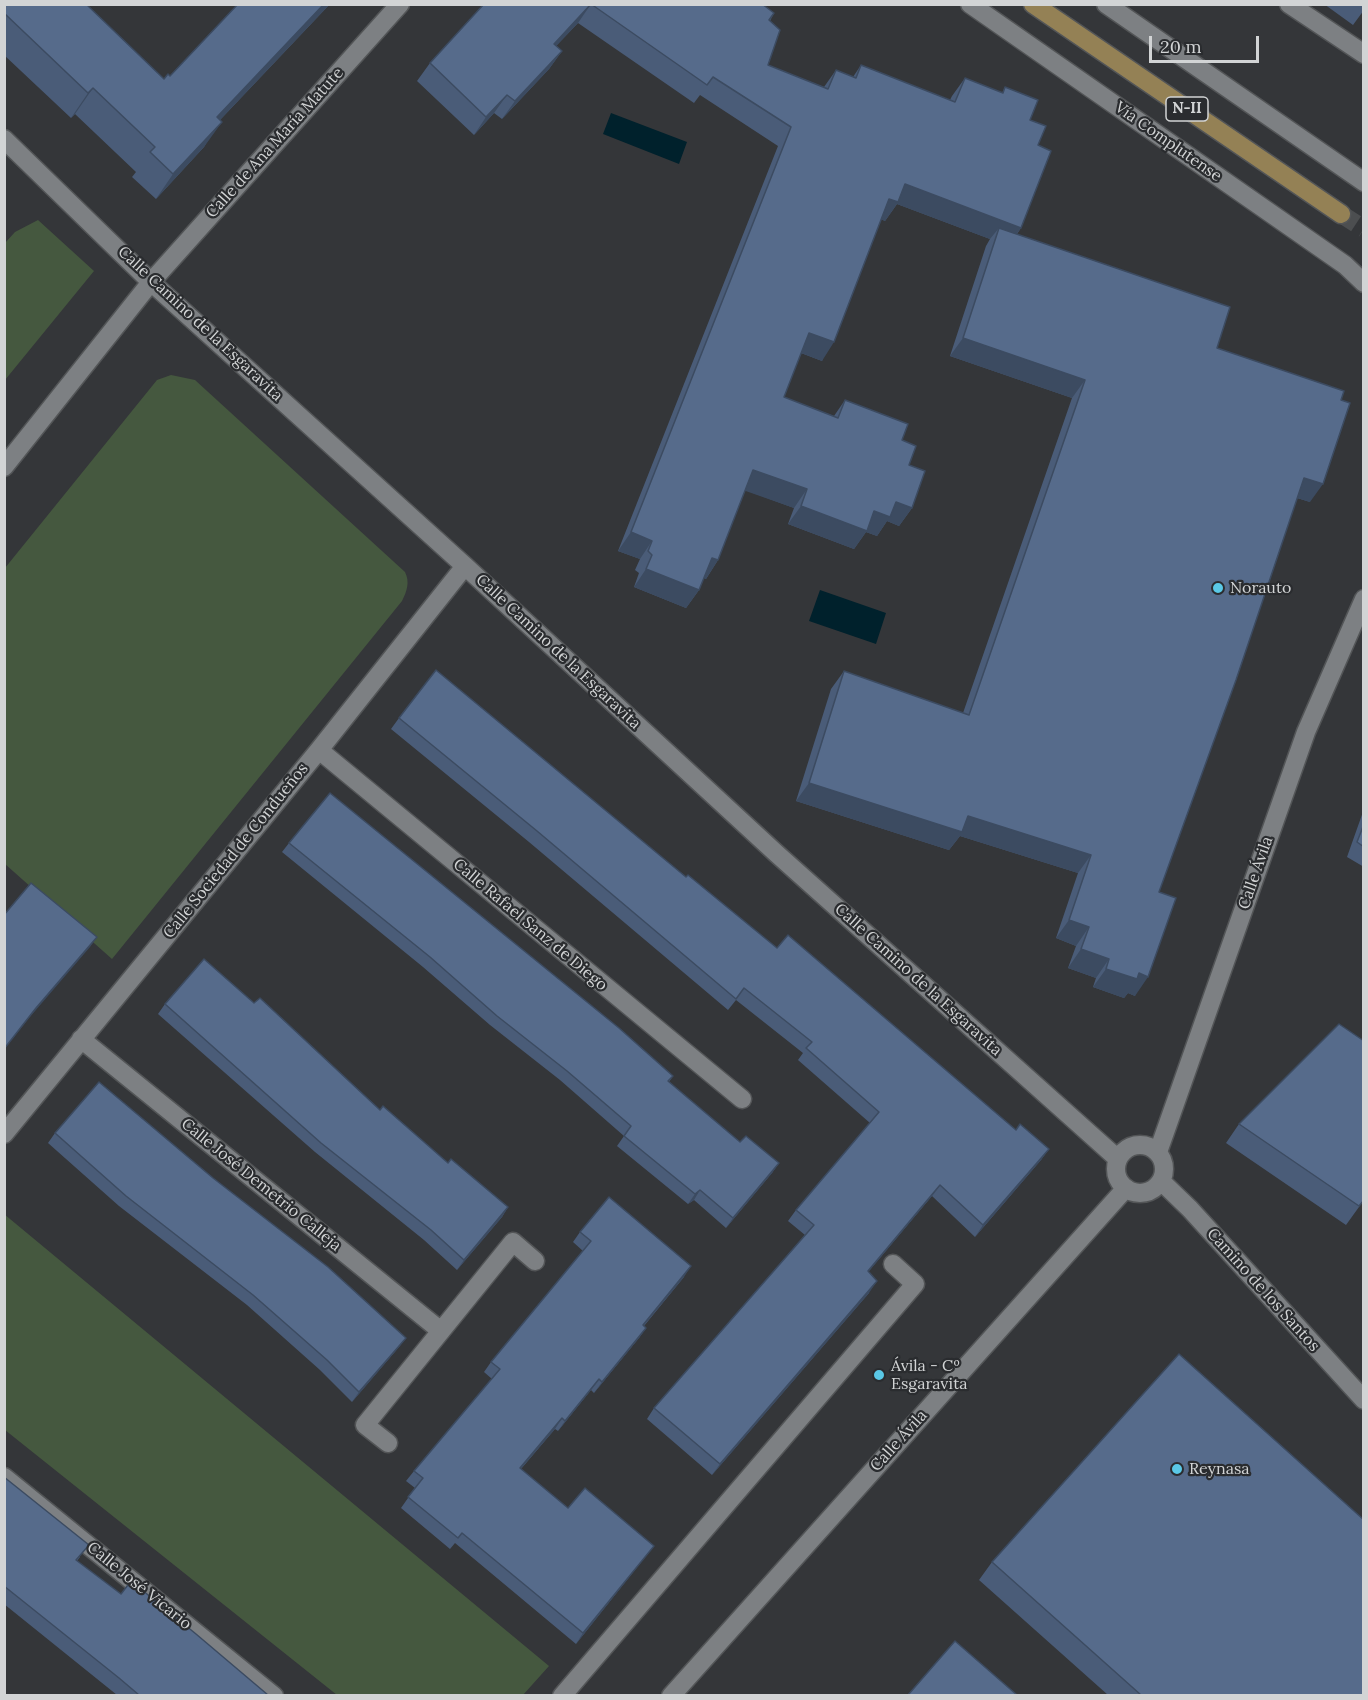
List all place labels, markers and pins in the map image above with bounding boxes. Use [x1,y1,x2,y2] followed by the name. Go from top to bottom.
[1230,578,1291,598] place label: Norauto
[1211,581,1225,595] marker: Norauto
[891,1356,968,1394] place label: Ávila - Cº Esgaravita
[872,1368,886,1382] marker: Ávila - Cº Esgaravita
[1189,1459,1250,1479] place label: Reynasa
[1170,1462,1184,1476] marker: Reynasa

